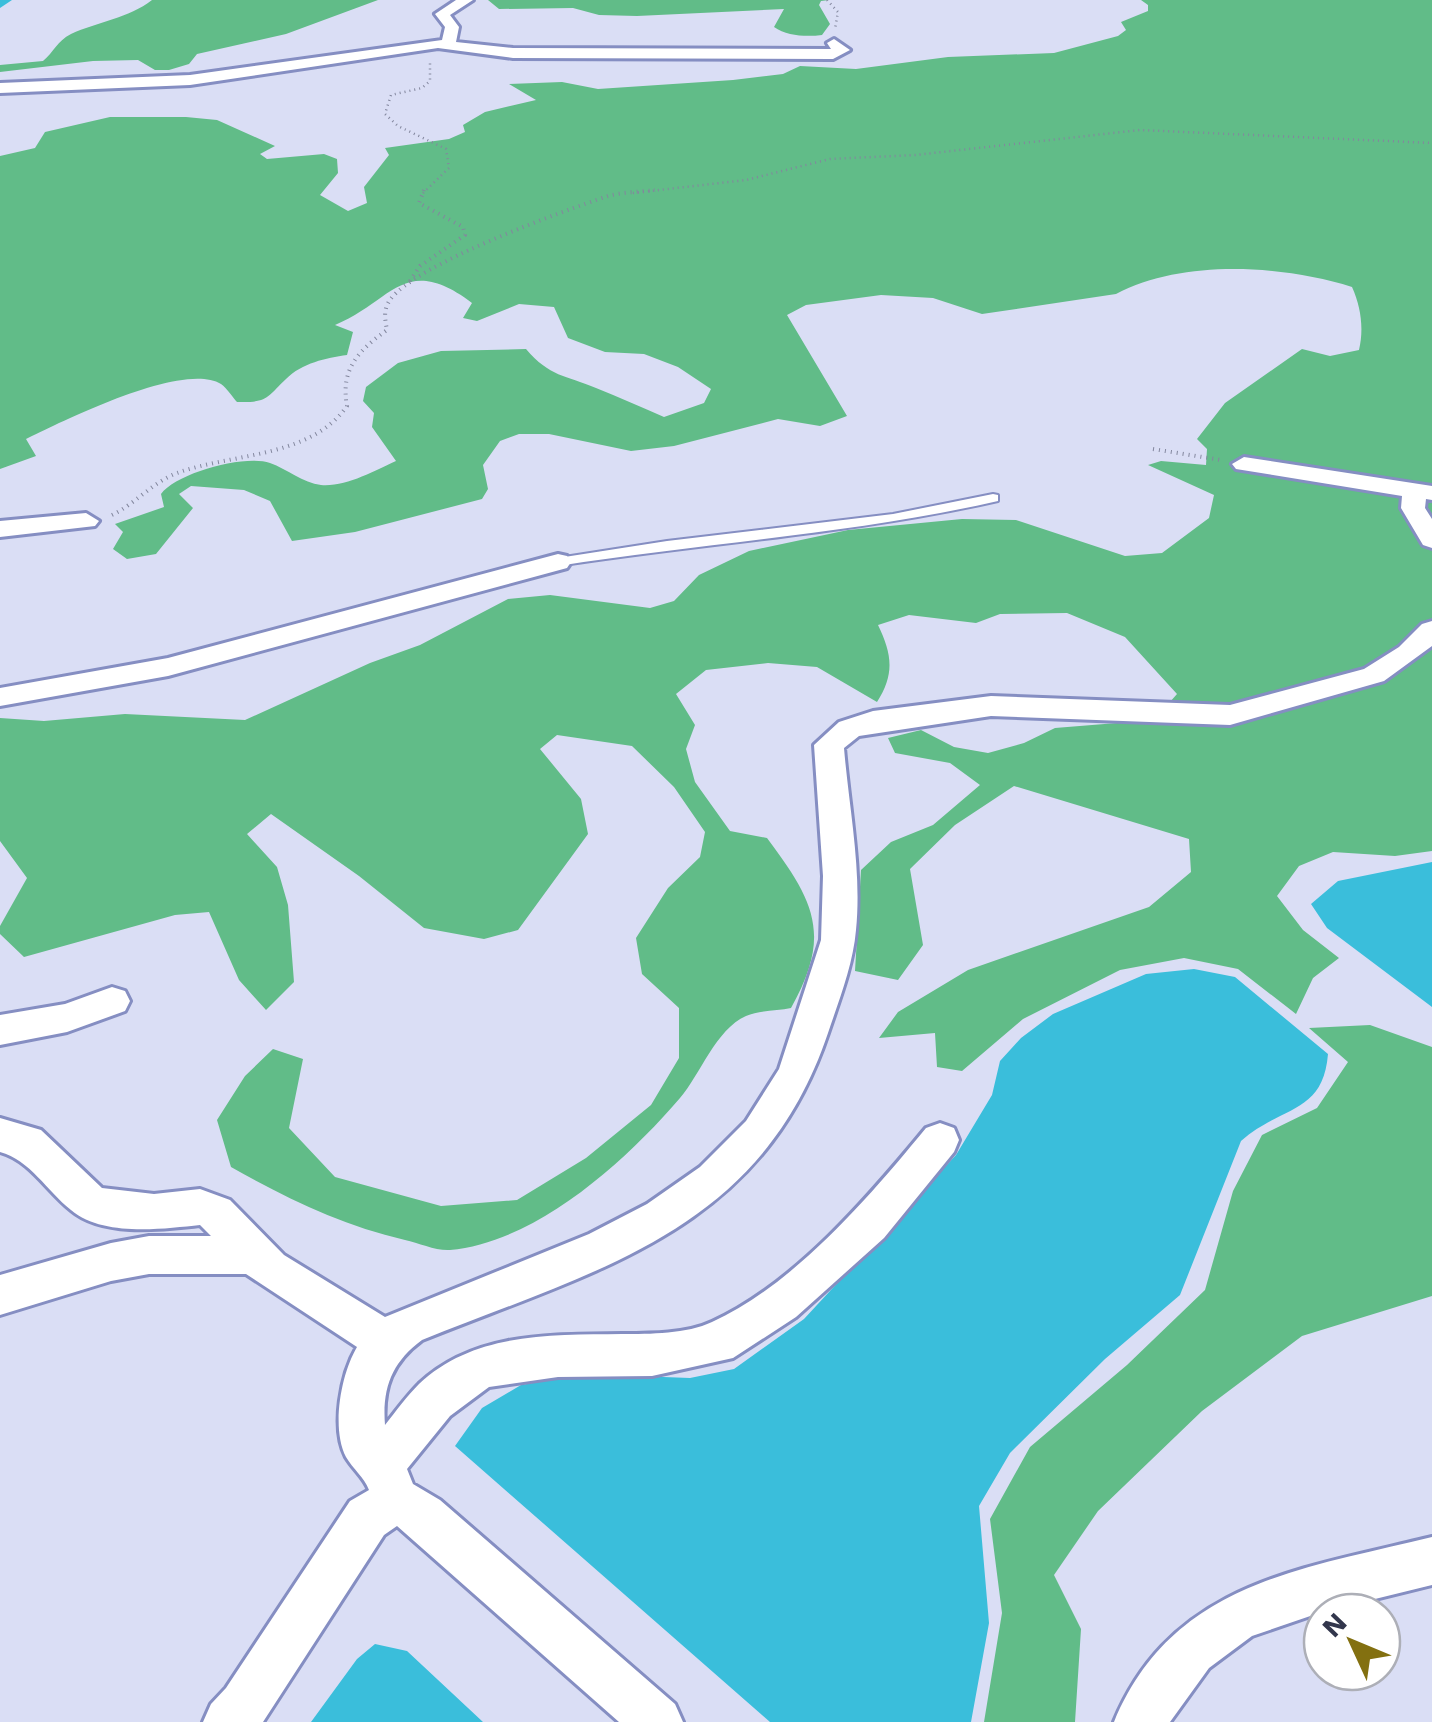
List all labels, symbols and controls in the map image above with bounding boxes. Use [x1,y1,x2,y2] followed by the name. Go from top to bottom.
[1302,1592,1402,1692] north arrow
[1315,1606,1353,1644] text: N

